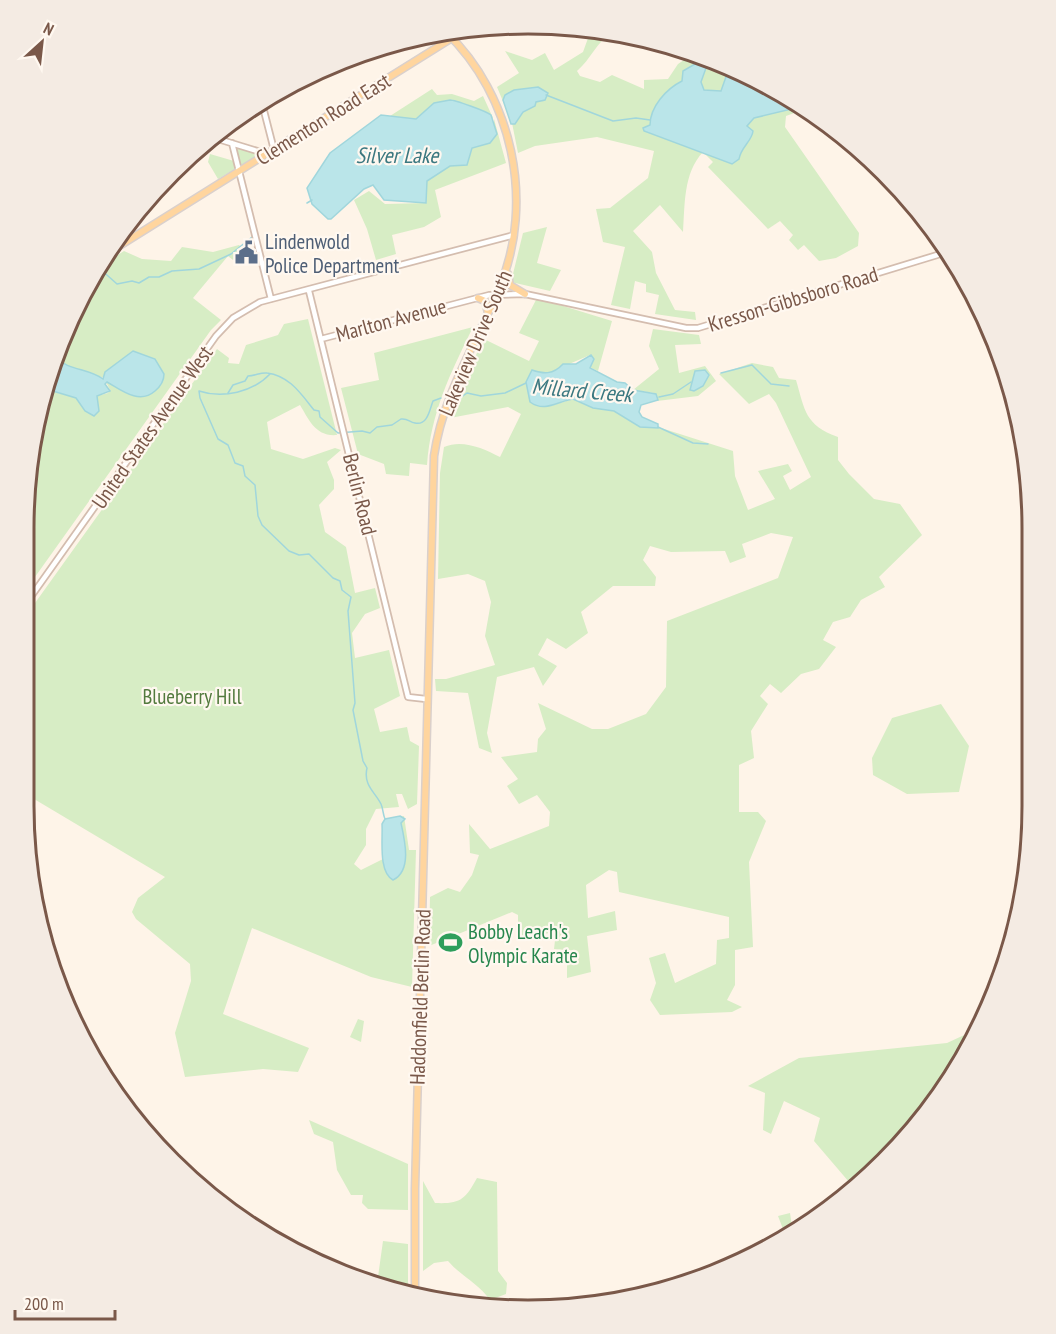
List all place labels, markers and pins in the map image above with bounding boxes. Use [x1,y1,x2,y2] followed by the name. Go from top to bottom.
[265,228,399,279] place label: Lindenwold Police Department
[234,240,260,266] public building icon: Lindenwold Police Department
[468,918,578,969] place label: Bobby Leach's Olympic Karate
[437,930,463,956] sports icon: Bobby Leach's Olympic Karate

